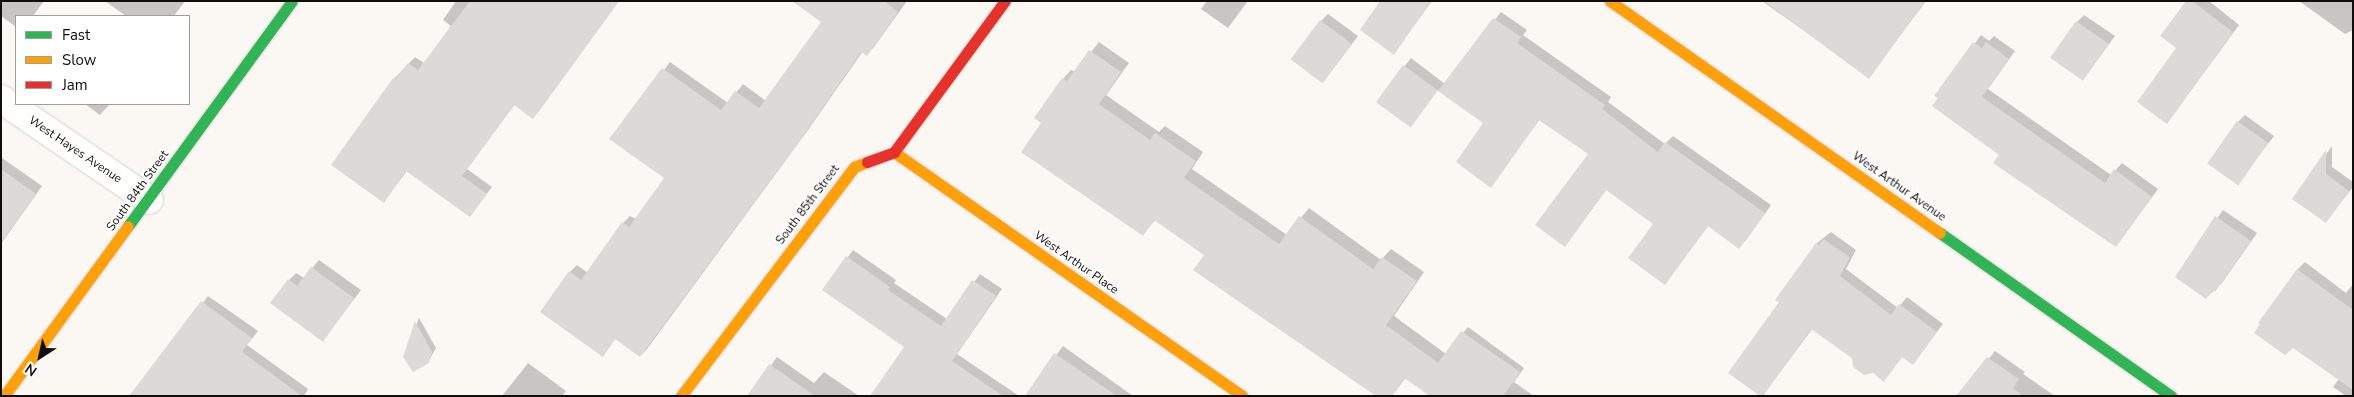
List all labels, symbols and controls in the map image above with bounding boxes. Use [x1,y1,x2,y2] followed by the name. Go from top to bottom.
[15,15,190,105] legend
[62,25,90,45] text: Fast
[62,50,96,70] text: Slow
[62,75,88,95] text: Jam
[26,113,124,187] street label: West Hayes Avenue
[104,148,172,234] street label: South 84th Street
[1849,149,1949,225] street label: West Arthur Avenue
[773,162,843,248] street label: South 85th Street
[1031,229,1121,297] street label: West Arthur Place
[15,332,65,382] north arrow
[21,359,41,380] text: N

